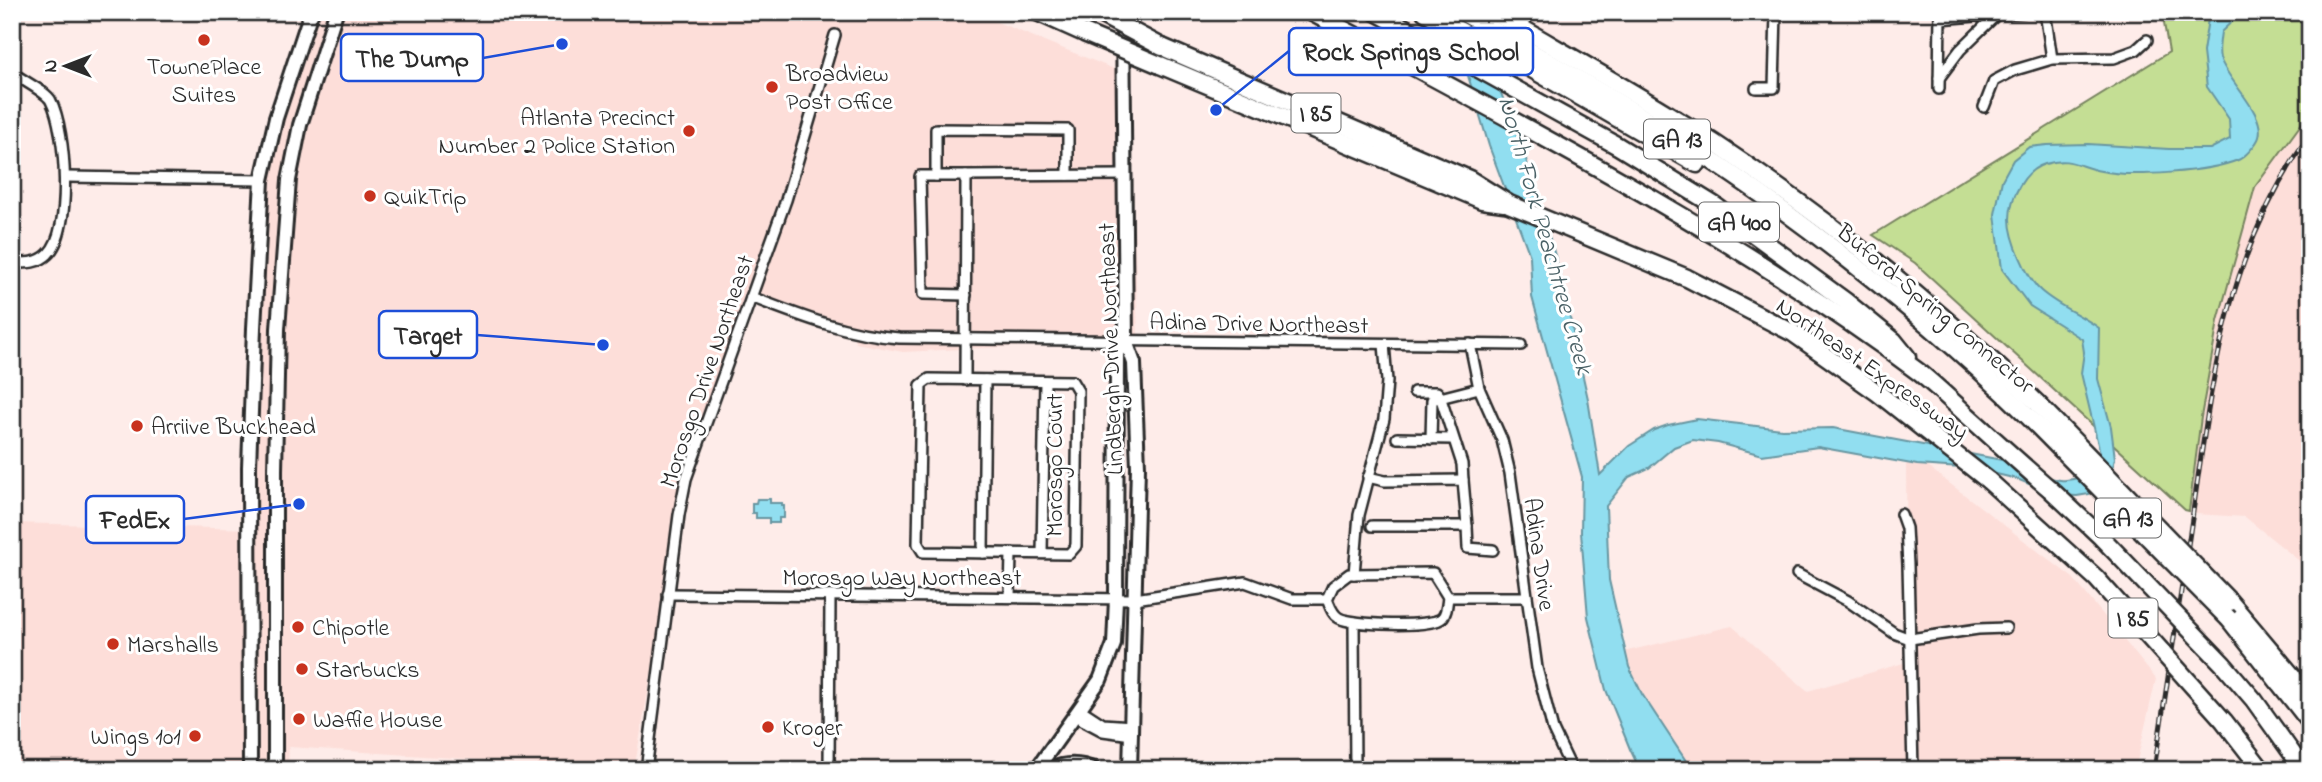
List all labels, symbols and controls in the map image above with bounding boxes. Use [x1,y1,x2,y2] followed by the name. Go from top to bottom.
[1289,28,1533,75] callout: Rock Springs School
[32,32,102,102] north arrow
[196,32,212,48] marker: TownePlace Suites
[341,34,483,81] callout: The Dump
[1303,35,1519,74] text: Rock Springs School
[355,42,469,80] text: The Dump
[147,51,261,114] place label: TownePlace Suites
[785,58,893,121] place label: Broadview Post Office
[38,59,65,72] text: N
[764,79,780,95] marker: Broadview Post Office
[1486,92,1602,381] water label: North Fork Peachtree Creek
[1292,94,1340,132] road number: I 85
[439,102,675,165] place label: Atlanta Precinct Number 2 Police Station
[1644,120,1710,158] road number: GA 13
[681,123,697,139] marker: Atlanta Precinct Number 2 Police Station
[384,181,467,216] place label: QuikTrip
[362,188,378,204] marker: QuikTrip
[1699,202,1779,242] road number: GA 400
[1827,216,2042,404] street label: Buford-Spring Connector
[1091,222,1134,476] street label: Lindbergh Drive Northeast
[652,251,765,493] street label: Morosgo Drive Northeast
[1767,290,1975,451] street label: Northeast Expressway
[1149,306,1369,345] street label: Adina Drive Northeast
[379,311,477,358] callout: Target
[393,319,463,358] text: Target
[1039,393,1074,537] street label: Morosgo Court
[151,411,316,446] place label: Arriive Buckhead
[129,418,145,434] marker: Arriive Buckhead
[86,496,184,543] callout: FedEx
[1512,496,1563,613] street label: Adina Drive
[2095,498,2161,538] road number: GA 13
[98,503,171,541] text: FedEx
[783,562,1021,598] street label: Morosgo Way Northeast
[2108,598,2158,638] road number: I 85
[312,612,390,647] place label: Chipotle
[290,619,306,635] marker: Chipotle
[127,629,219,664] place label: Marshalls
[105,636,121,652] marker: Marshalls
[316,654,420,689] place label: Starbucks
[294,661,310,677] marker: Starbucks
[313,704,443,739] place label: Waffle House
[291,711,307,727] marker: Waffle House
[782,712,843,747] place label: Kroger
[760,719,776,735] marker: Kroger
[90,721,181,756] place label: Wings 101
[187,728,203,744] marker: Wings 101

